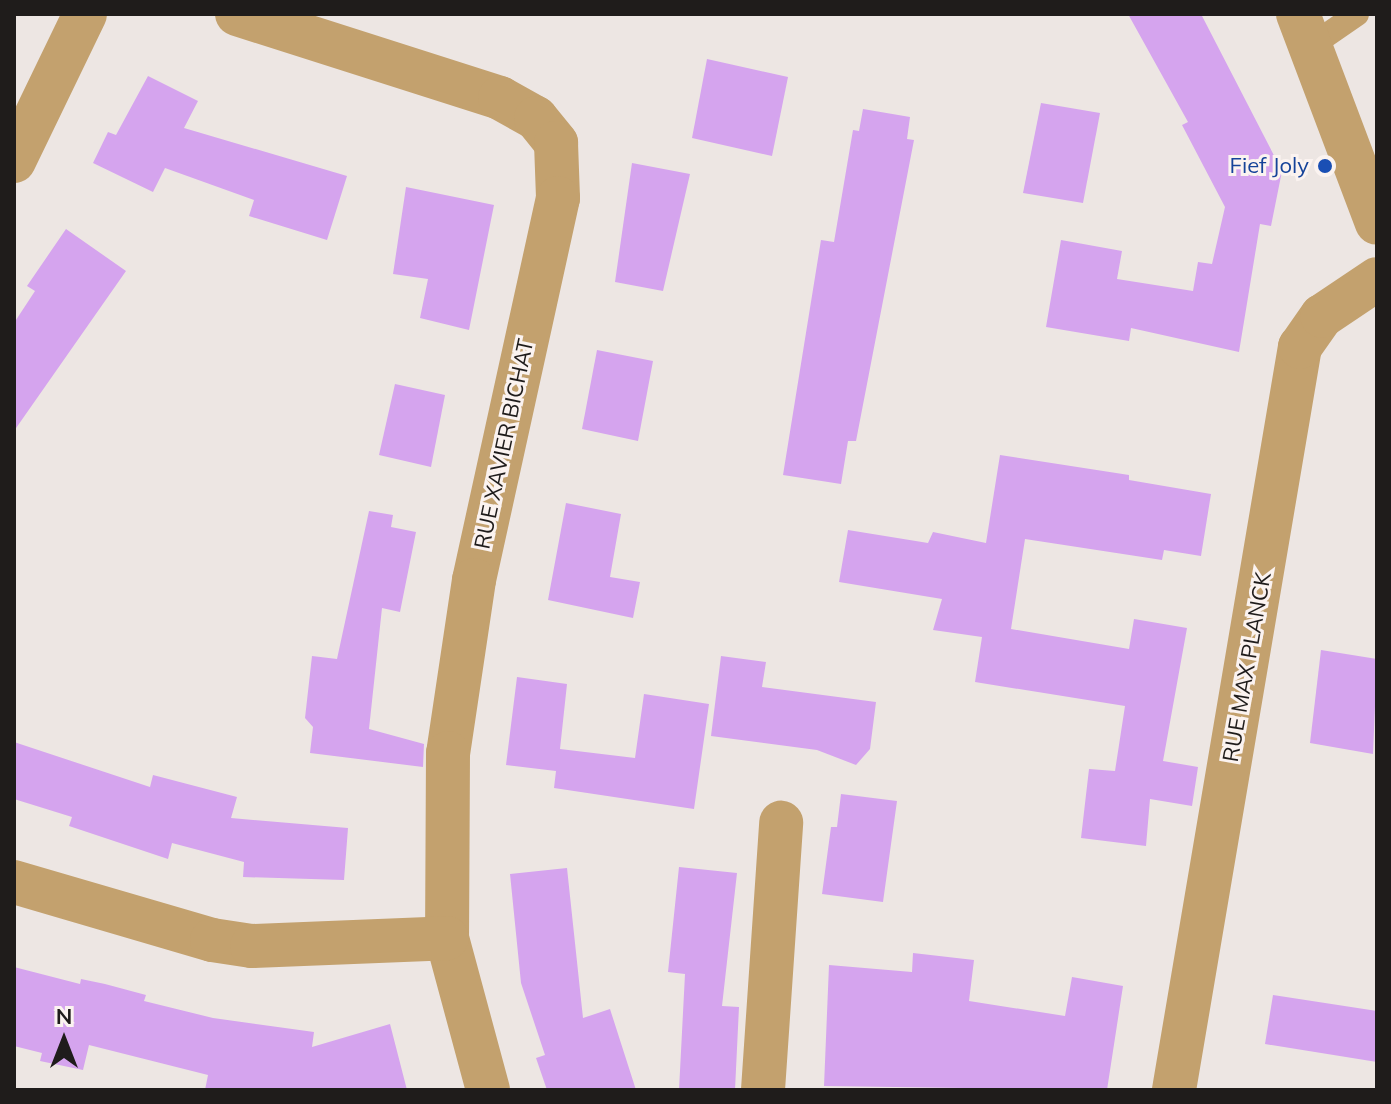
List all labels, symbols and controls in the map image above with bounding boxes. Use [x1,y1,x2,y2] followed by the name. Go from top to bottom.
[1230,153,1309,179] place label: Fief Joly
[1316,157,1334,175] marker: Fief Joly
[469,337,539,551] street label: RUE XAVIER BICHAT
[1217,570,1277,764] street label: RUE MAX PLANCK
[24,1000,104,1080] north arrow
[56,1002,72,1030] text: N

